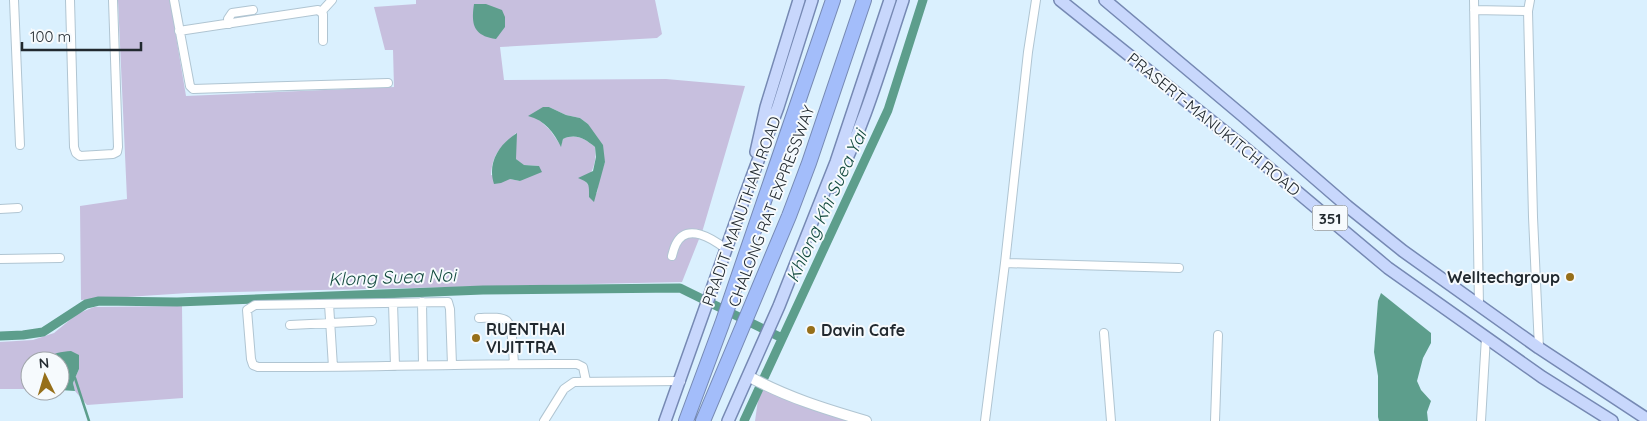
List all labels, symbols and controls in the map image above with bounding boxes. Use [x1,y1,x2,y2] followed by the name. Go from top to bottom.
[22,20,141,52] scale bar
[30,27,71,46] text: 100 m
[1123,48,1305,200] street label: PRASERT-MANUKITCH ROAD
[723,102,819,310] street label: CHALONG RAT EXPRESSWAY
[697,113,785,309] street label: PRADIT MANUTHAM ROAD
[781,124,872,286] water label: Khlong Khi Suea Yai
[1312,206,1348,230] road number: 351
[328,263,458,291] water label: Klong Suea Noi
[1447,267,1560,287] place label: Welltechgroup
[1564,271,1576,283] marker: Welltechgroup
[486,319,565,357] place label: RUENTHAI VIJITTRA
[821,320,905,340] place label: Davin Cafe
[805,324,817,336] marker: Davin Cafe
[470,332,482,344] marker: RUENTHAI VIJITTRA
[20,351,70,401] north arrow
[38,354,50,372] text: N

